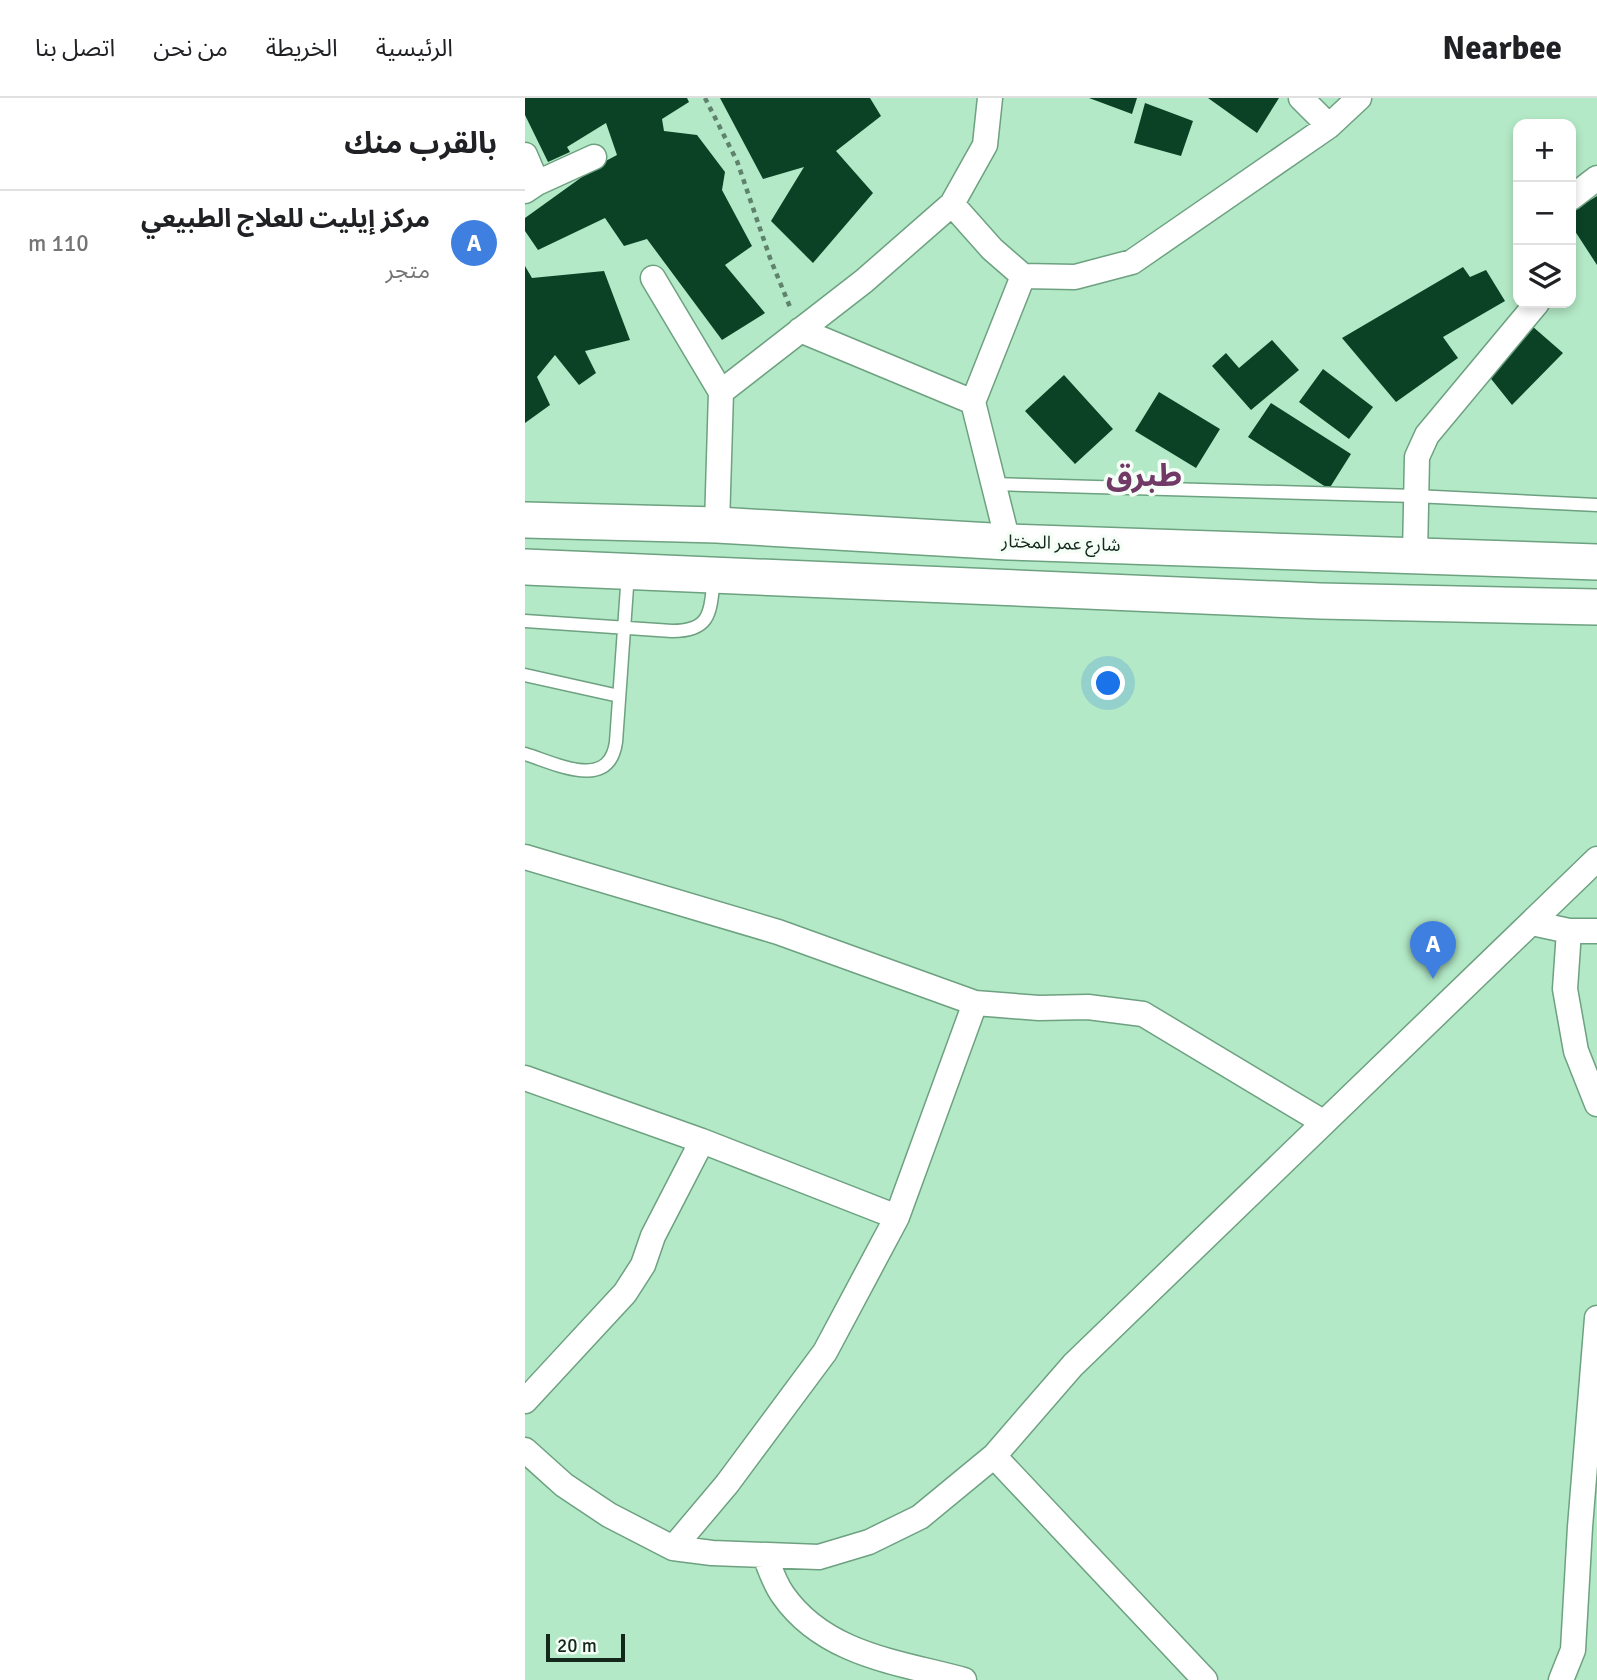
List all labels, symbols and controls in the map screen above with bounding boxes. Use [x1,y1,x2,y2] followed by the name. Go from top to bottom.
[1442,28,1562,69] text: Nearbee
[35,33,115,63] text: اتصل بنا
[153,33,228,63] text: من نحن
[266,33,338,63] text: الخريطة
[376,33,453,63] text: الرئيسية
[1513,119,1576,308] map controls
[1513,119,1576,182] button: +
[344,125,497,162] text: بالقرب منك
[1513,182,1576,245] button: −
[141,203,430,235] text: مركز إيليت للعلاج الطبيعي
[28,229,89,258] text: 110 m
[467,229,481,258] text: A
[1513,245,1576,308] button: layers
[386,256,430,285] text: متجر
[1106,456,1182,495] district label: طبرق
[1000,530,1121,559] street label: شارع عمر المختار
[1091,666,1125,700] your location
[1410,921,1456,979] pin: A
[546,1631,625,1663] scale bar
[557,1634,597,1658] text: 20 m

